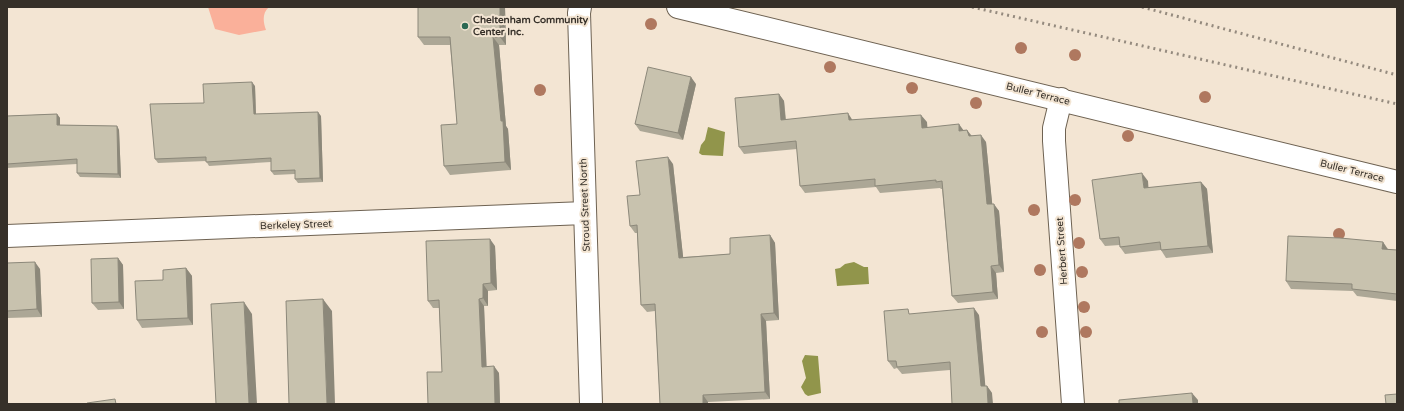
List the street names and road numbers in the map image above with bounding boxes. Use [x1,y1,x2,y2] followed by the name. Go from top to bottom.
[1005,80,1071,108] street label: Buller Terrace
[1319,157,1385,185] street label: Buller Terrace
[577,158,593,252] street label: Stroud Street North
[1054,217,1070,285] street label: Herbert Street
[260,218,332,232] street label: Berkeley Street

